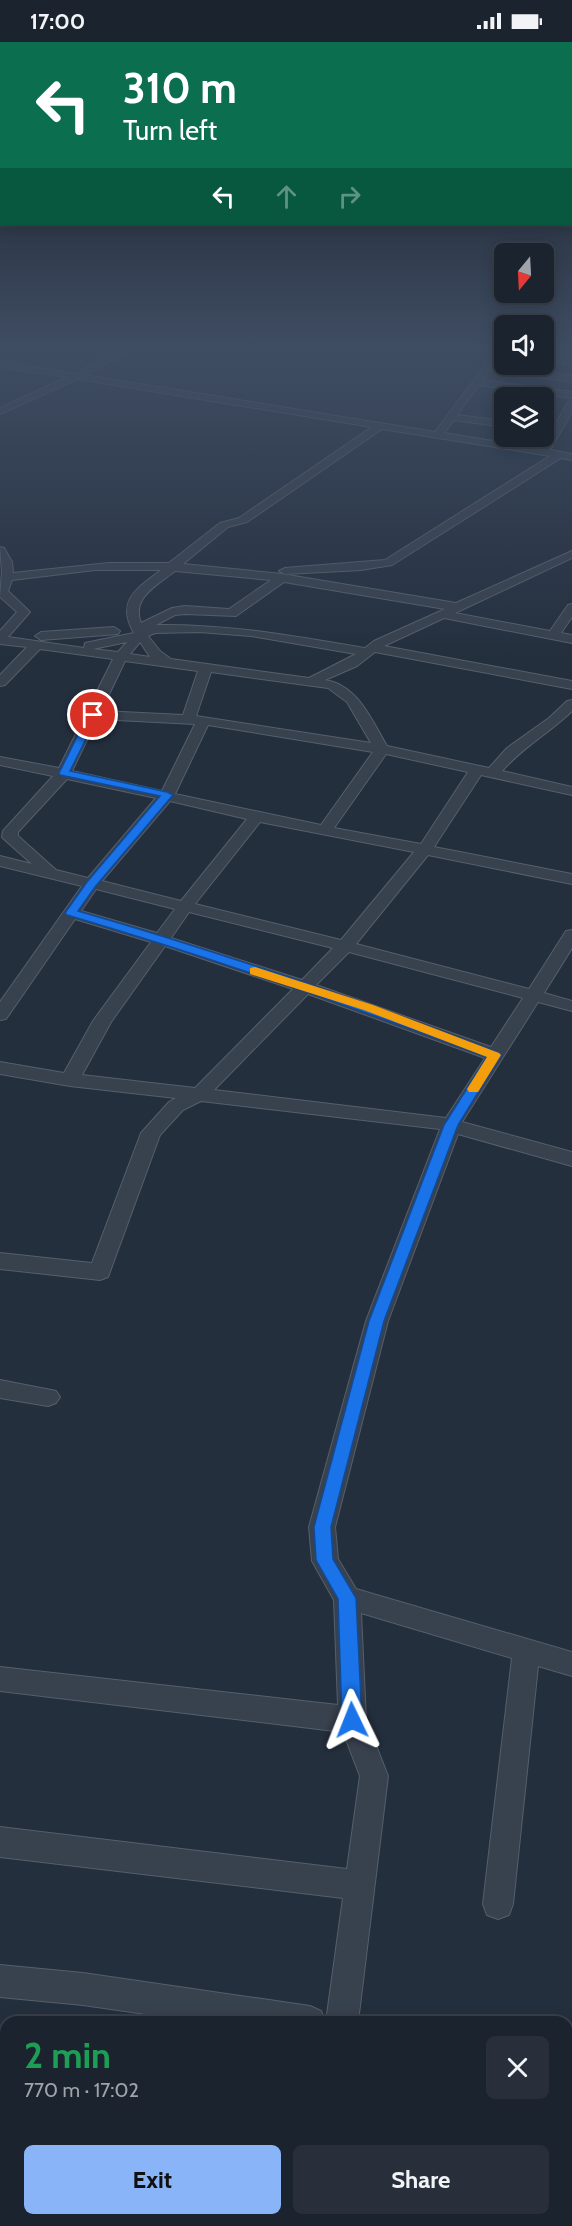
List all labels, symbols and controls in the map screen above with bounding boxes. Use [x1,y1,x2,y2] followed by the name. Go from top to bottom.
[30,8,85,35] text: 17:00
[123,62,237,114] text: 310 m
[24,66,102,144] icon: left
[123,114,217,147] text: Turn left
[207,180,240,213] icon: left
[270,180,303,213] icon: ahead
[333,180,366,213] icon: right
[494,243,554,303] north arrow
[494,243,554,447] map controls
[494,315,554,375] button: sound
[494,387,554,447] button: layers
[67,689,118,740] pin
[76,698,109,731] icon: arrive
[320,1688,384,1752] position arrow
[24,2033,111,2077] text: 2 min
[486,2036,549,2099] button: close
[24,2078,139,2102] text: 770 m · 17:02
[24,2145,281,2214] button: Exit
[293,2145,549,2214] button: Share

